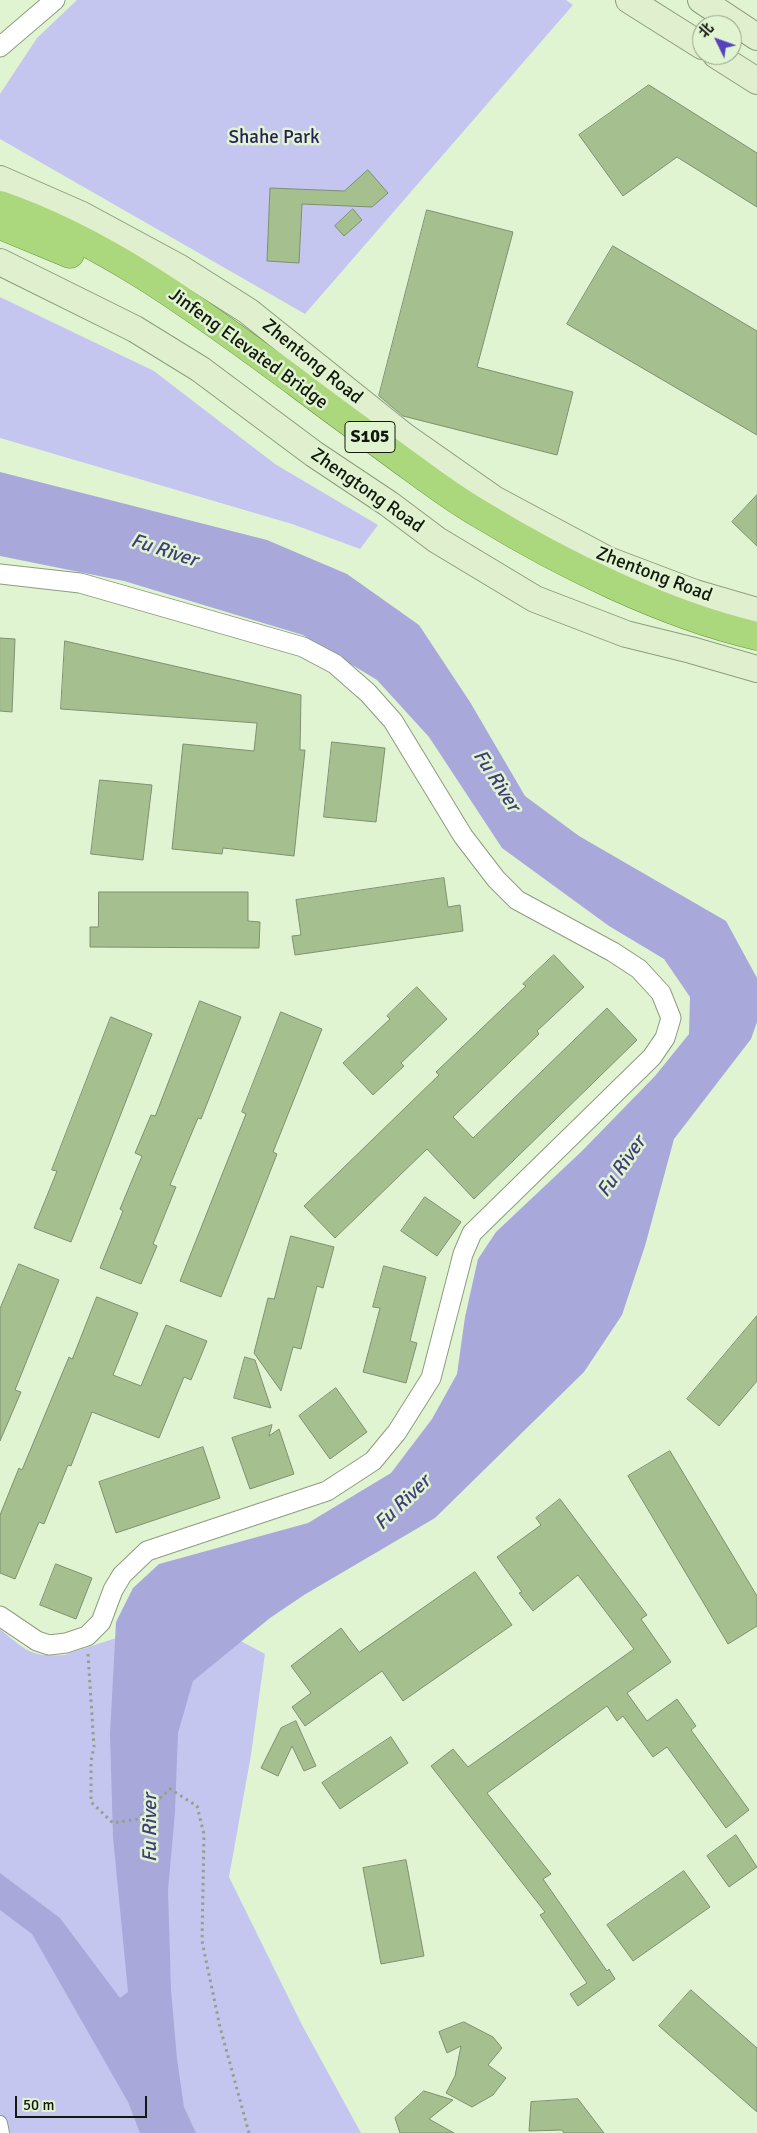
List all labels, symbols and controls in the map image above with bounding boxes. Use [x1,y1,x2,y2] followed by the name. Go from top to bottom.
[692,15,742,65] north arrow
[695,19,717,41] text: 北
[228,127,320,149] park label: Shahe Park
[164,284,332,414] street label: Jinfeng Elevated Bridge
[257,315,367,409] street label: Zhentong Road
[345,422,395,452] road number: S105
[306,444,428,538] street label: Zhengtong Road
[128,529,200,573] water label: Fu River
[593,542,715,608] street label: Zhentong Road
[467,746,525,816] water label: Fu River
[592,1132,652,1202] water label: Fu River
[370,1471,436,1535] water label: Fu River
[139,1794,163,1862] water label: Fu River
[18,2086,150,2118] scale bar
[23,2096,54,2114] text: 50 m

